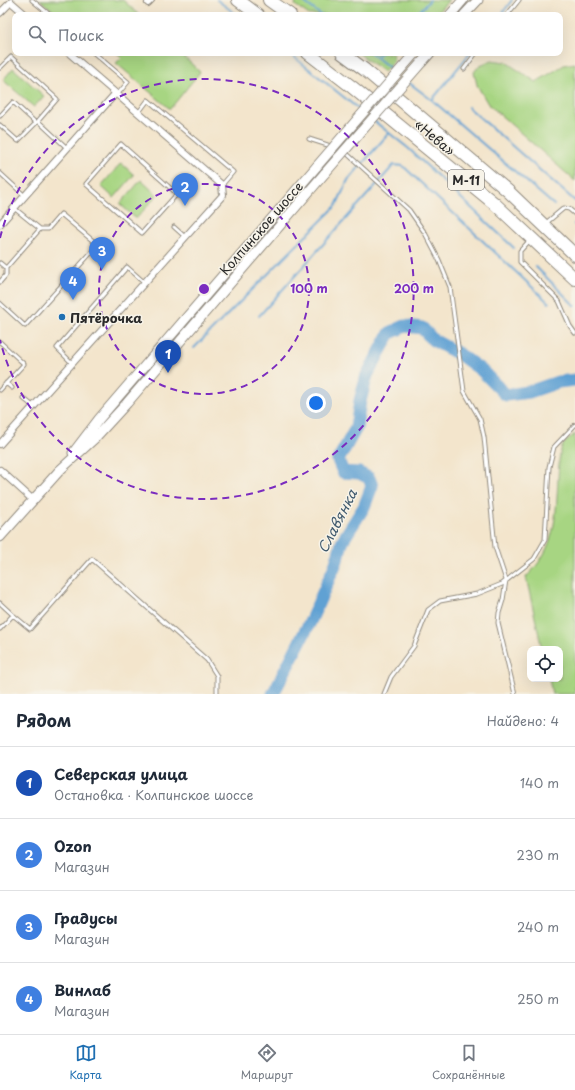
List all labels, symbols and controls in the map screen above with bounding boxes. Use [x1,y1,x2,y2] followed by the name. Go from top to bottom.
[12,12,563,56] search box
[26,23,48,45] icon: search
[58,23,104,46] text: Поиск
[411,114,459,160] street label: «Нева»
[448,170,484,190] road number: М-11
[172,173,198,206] pin: 2
[215,177,307,279] street label: Колпинское шоссе
[89,237,115,270] pin: 3
[60,267,86,300] pin: 4
[290,279,328,297] text: 100 m
[394,279,434,297] text: 200 m
[197,282,211,296] centre of rings
[70,308,142,327] place label: Пятёрочка
[57,312,67,322] marker: Пятёрочка
[155,340,181,373] pin: 1
[306,393,326,413] your location
[312,484,363,556] water label: Славянка
[527,646,563,682] map controls
[527,646,563,682] button: locate
[16,707,71,733] text: Рядом
[487,711,559,730] text: Найдено: 4
[54,762,188,785] text: Северская улица
[26,773,32,792] text: 1
[520,773,559,792] text: 140 m
[54,785,254,804] text: Остановка · Колпинское шоссе
[54,834,92,857] text: Ozon
[24,845,34,864] text: 2
[517,845,559,864] text: 230 m
[54,857,110,876] text: Магазин
[54,906,118,929] text: Градусы
[25,917,33,936] text: 3
[517,917,559,936] text: 240 m
[54,929,110,948] text: Магазин
[54,978,111,1001] text: Винлаб
[25,989,33,1008] text: 4
[517,989,559,1008] text: 250 m
[54,1001,110,1020] text: Магазин
[70,1042,102,1083] tab: Карта
[241,1042,293,1083] tab: Маршрут
[432,1042,505,1083] tab: Сохранённые

